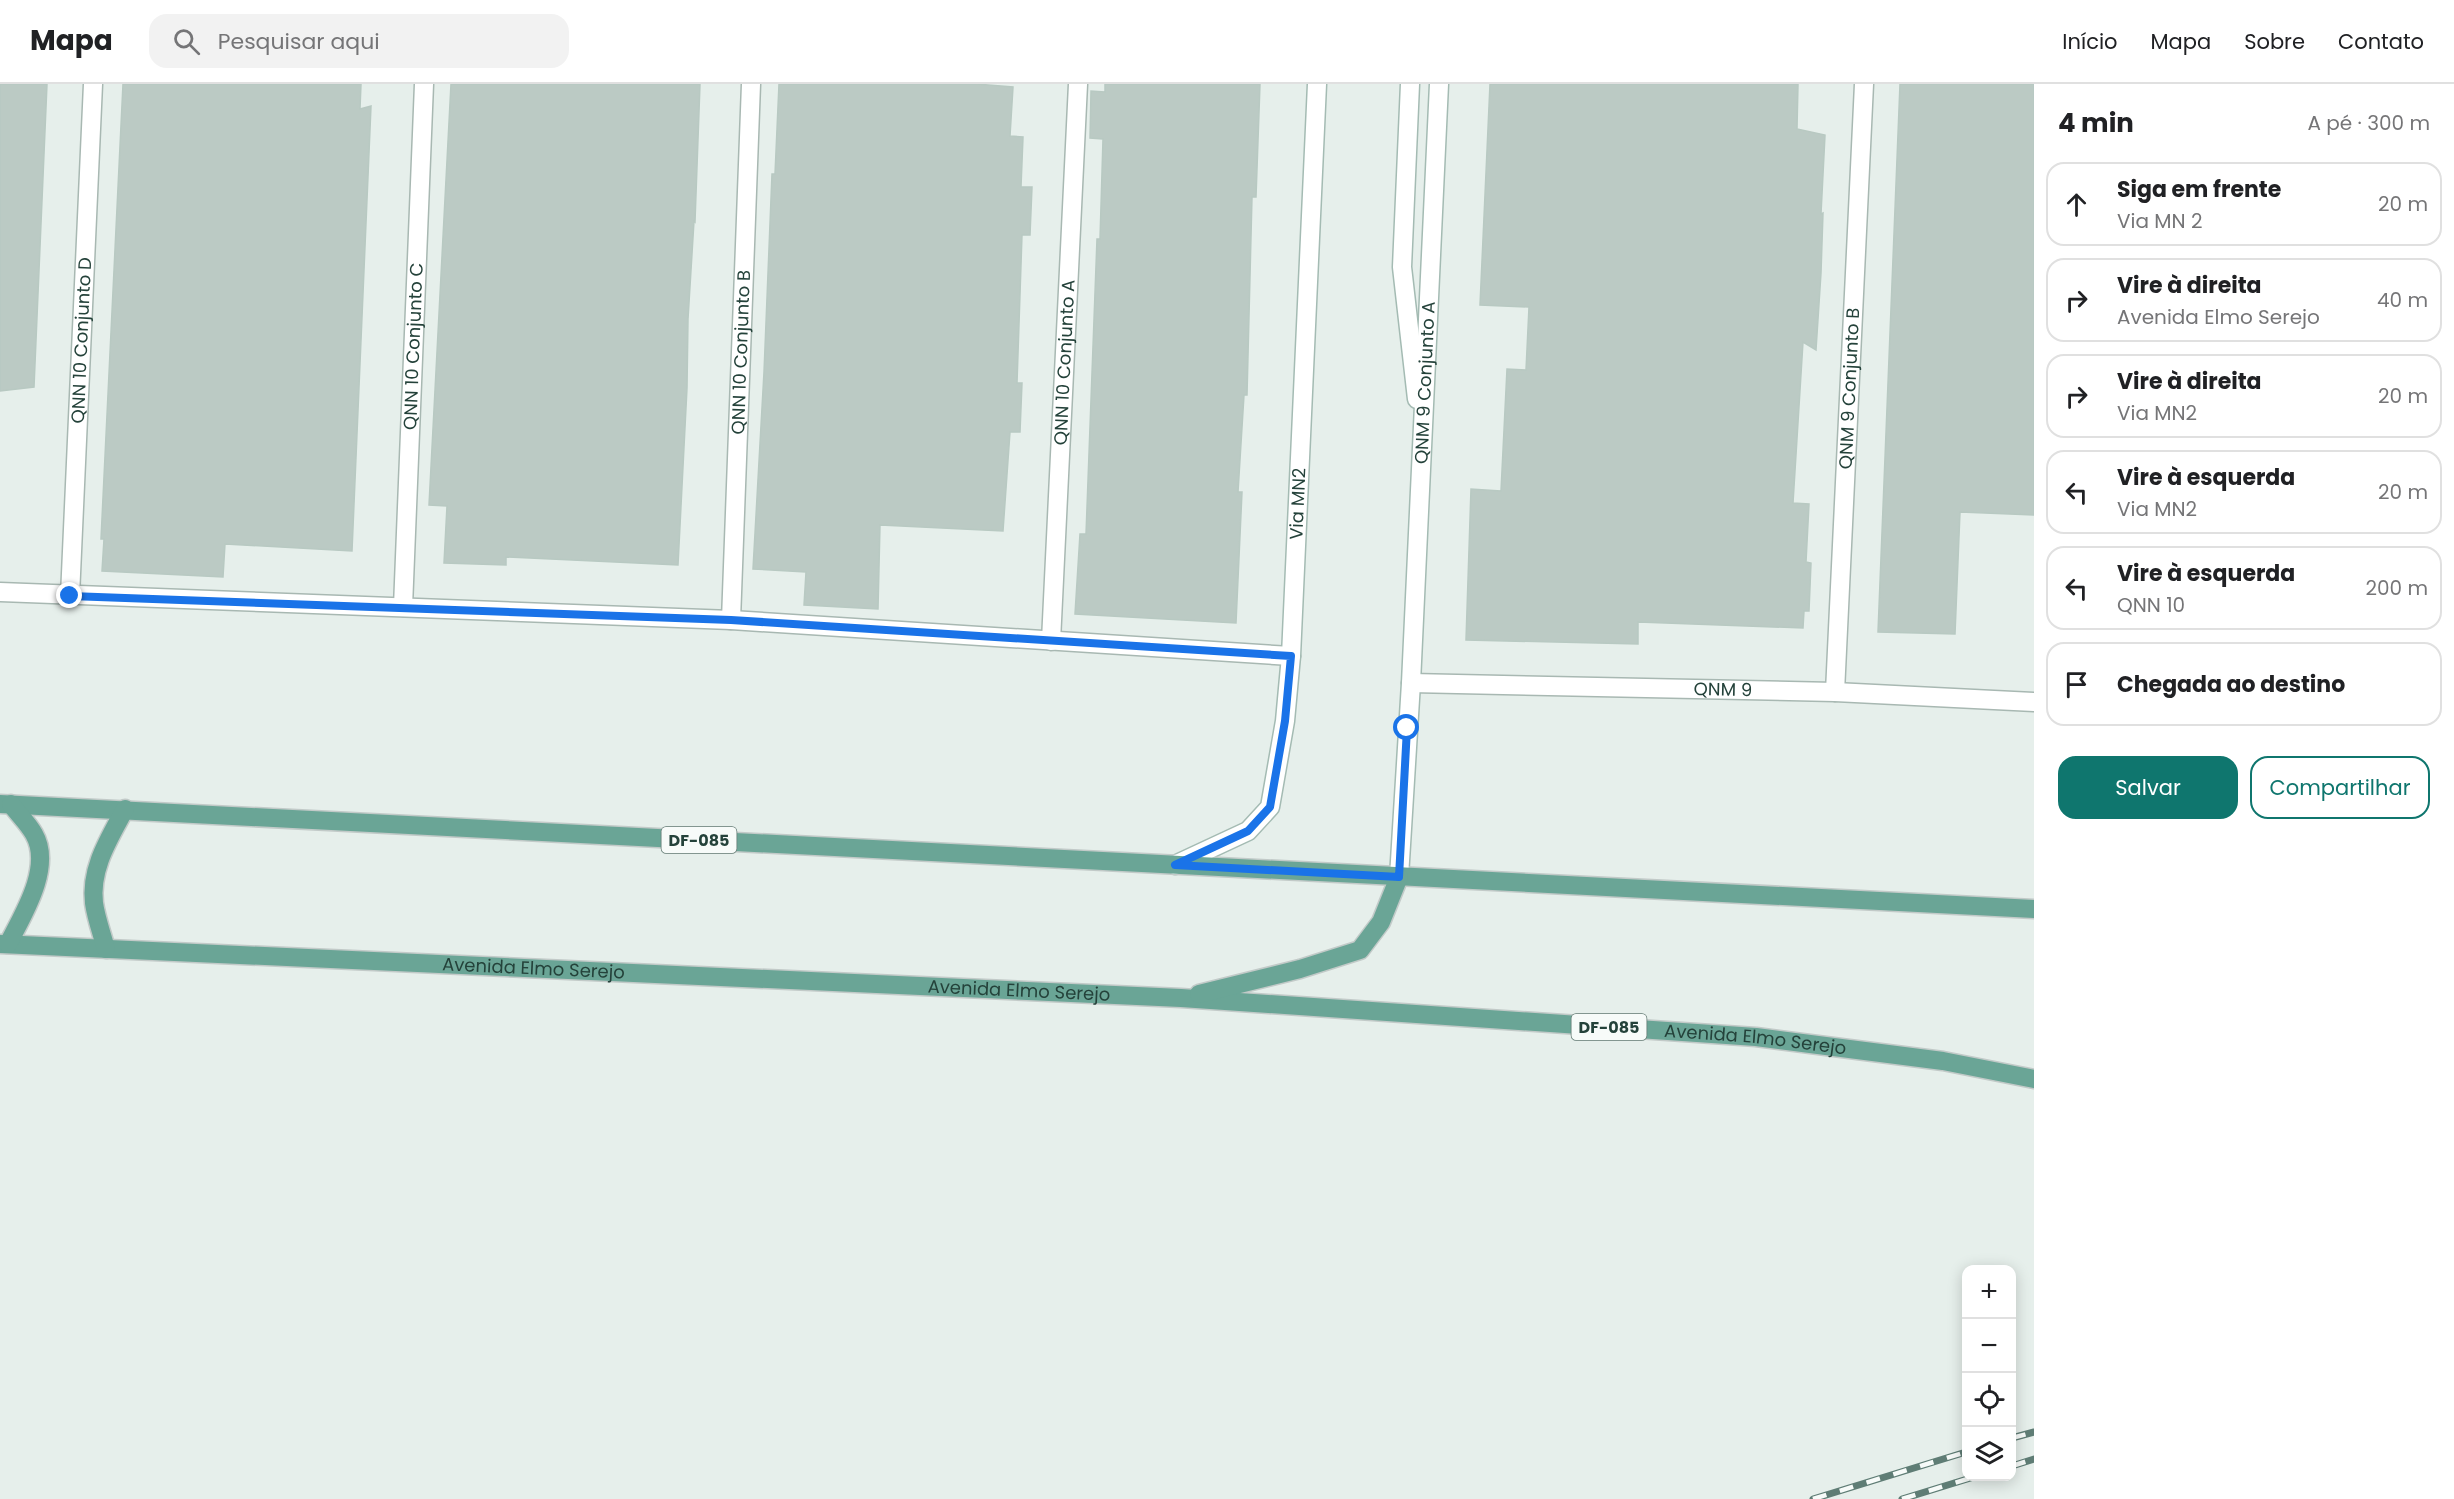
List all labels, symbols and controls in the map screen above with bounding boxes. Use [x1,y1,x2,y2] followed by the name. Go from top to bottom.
[149,14,569,68] search box
[30,21,113,60] text: Mapa
[170,25,203,58] icon: search
[218,26,380,57] text: Pesquisar aqui
[2062,27,2117,56] text: Início
[2150,27,2211,56] text: Mapa
[2244,27,2305,56] text: Sobre
[2338,27,2424,56] text: Contato
[2058,105,2134,141] text: 4 min
[2308,109,2430,137] text: A pé · 300 m
[2117,174,2281,205] text: Siga em frente
[2060,188,2093,221] icon: ahead
[2378,190,2428,218] text: 20 m
[2117,207,2202,235] text: Via MN 2
[65,257,97,424] street label: QNN 10 Conjunto D
[397,262,429,430] street label: QNN 10 Conjunto C
[725,269,756,435] street label: QNN 10 Conjunto B
[2117,270,2262,301] text: Vire à direita
[1048,279,1081,446] street label: QNN 10 Conjunto A
[2060,284,2093,317] icon: right
[2377,286,2428,314] text: 40 m
[1408,301,1441,465] street label: QNM 9 Conjunto A
[2117,303,2320,331] text: Avenida Elmo Serejo
[1833,307,1865,470] street label: QNM 9 Conjunto B
[2117,366,2262,397] text: Vire à direita
[2060,380,2093,413] icon: right
[2378,382,2428,410] text: 20 m
[2117,399,2197,427] text: Via MN2
[2117,462,2295,493] text: Vire à esquerda
[1283,467,1312,540] street label: Via MN2
[2060,476,2093,509] icon: left
[2378,478,2428,506] text: 20 m
[2117,495,2197,523] text: Via MN2
[2117,558,2295,589] text: Vire à esquerda
[2060,572,2093,605] icon: left
[2365,574,2428,602] text: 200 m
[56,582,82,608] route end
[2117,591,2185,619] text: QNN 10
[2060,668,2093,701] icon: arrive
[2117,669,2345,700] text: Chegada ao destino
[1693,676,1752,702] street label: QNM 9
[1393,714,1419,740] route start
[2058,756,2238,819] button: Salvar
[2250,756,2430,819] button: Compartilhar
[662,827,736,853] road number: DF-085
[442,951,625,985] street label: Avenida Elmo Serejo
[927,973,1111,1007] street label: Avenida Elmo Serejo
[1572,1014,1646,1040] road number: DF-085
[1663,1018,1848,1060] street label: Avenida Elmo Serejo
[1962,1265,2016,1481] map controls
[1962,1265,2016,1319] button: +
[1962,1319,2016,1373] button: −
[1962,1373,2016,1427] button: locate
[1962,1427,2016,1481] button: layers

